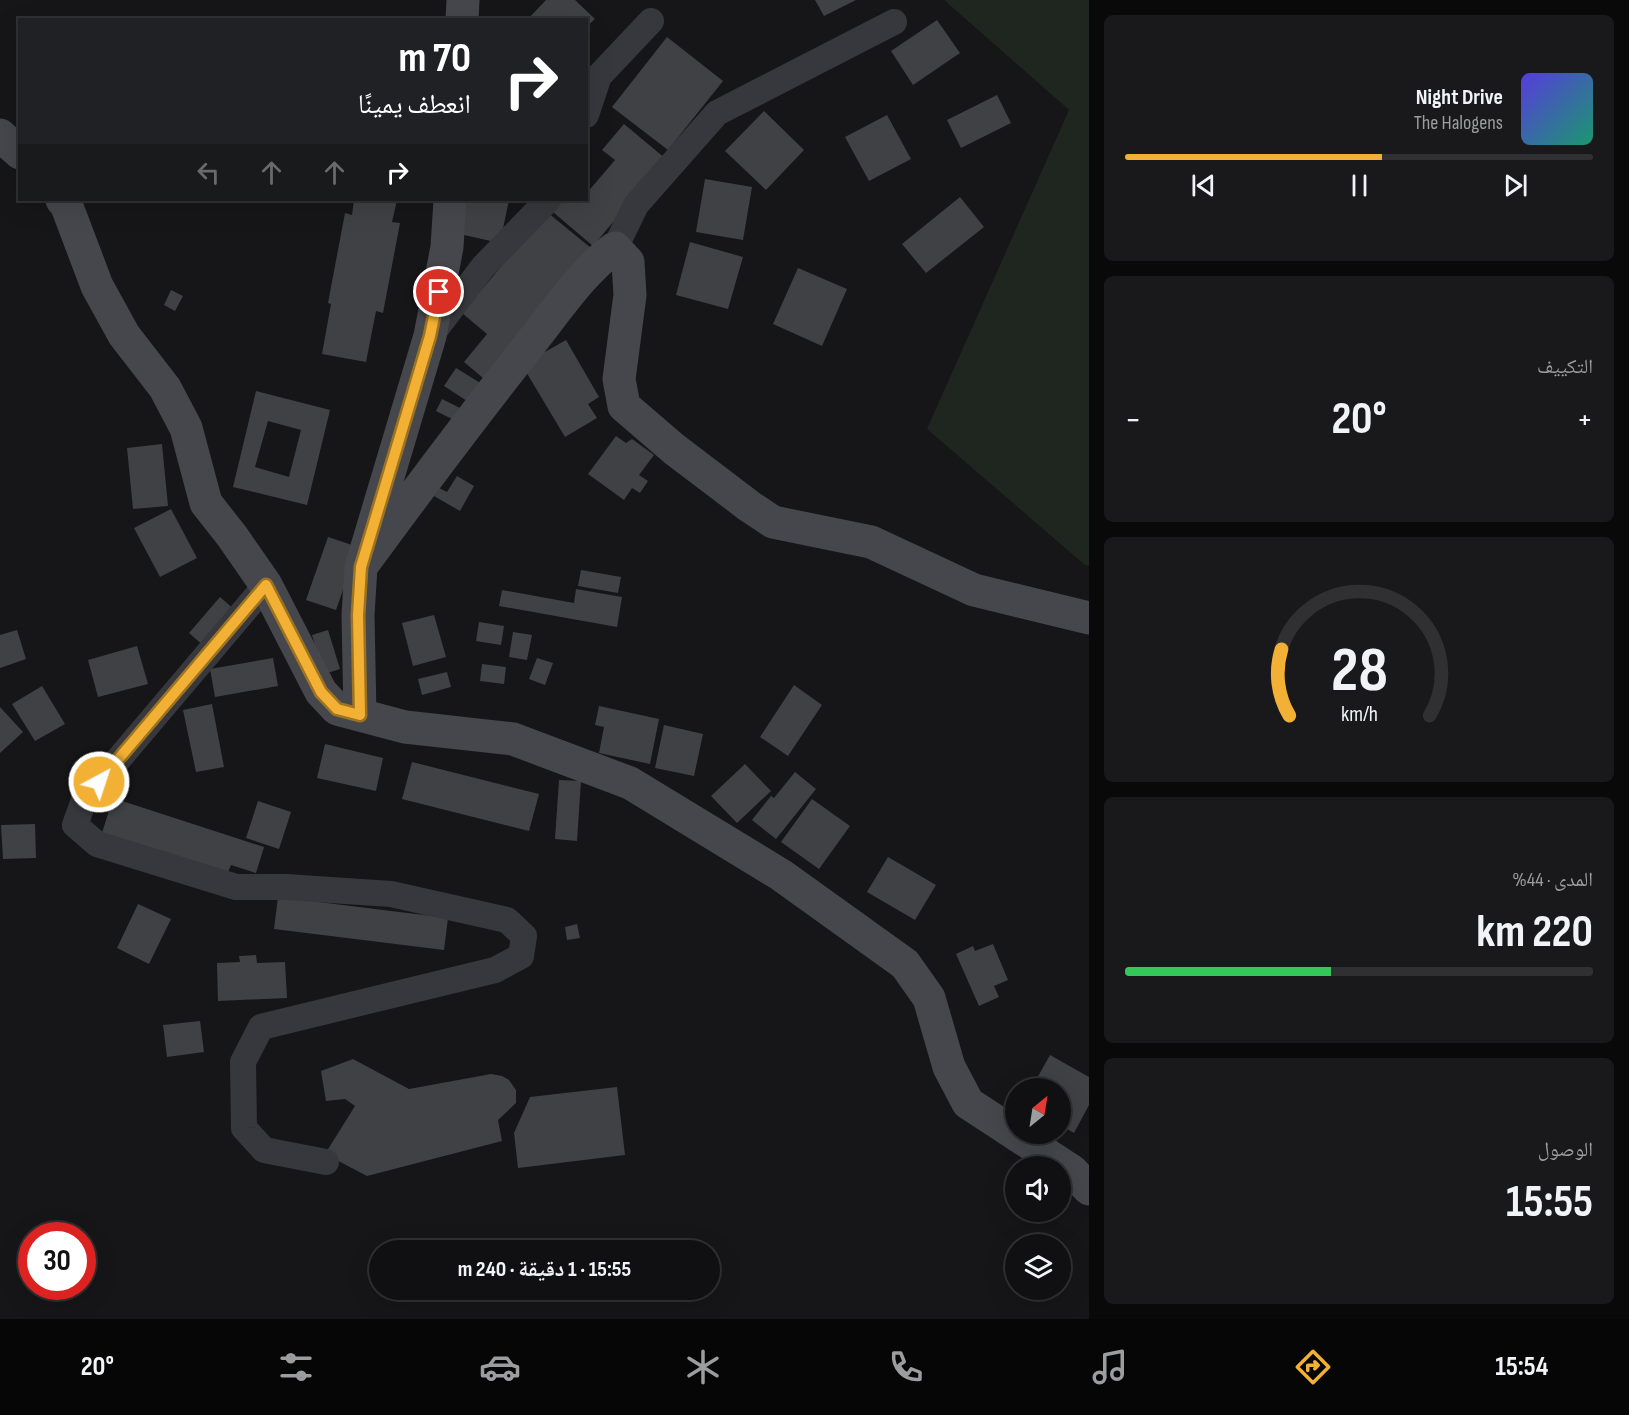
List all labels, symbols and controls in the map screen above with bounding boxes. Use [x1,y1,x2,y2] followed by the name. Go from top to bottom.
[398,33,471,84] text: 70 m
[492,42,570,120] icon: right
[1416,84,1503,111] text: Night Drive
[358,89,471,121] text: انعطف يمينًا
[1414,111,1503,135] text: The Halogens
[192,156,225,189] icon: left
[255,156,288,189] icon: ahead
[318,156,351,189] icon: ahead
[381,156,414,189] icon: right
[1187,169,1220,202] icon: previous
[1343,169,1376,202] icon: pause
[1499,169,1532,202] icon: next
[413,266,464,317] pin
[422,275,455,308] icon: arrive
[1537,355,1593,379] text: التكييف
[1331,392,1387,447] text: 20°
[1125,400,1141,440] text: −
[1577,400,1593,440] text: +
[1331,635,1387,710] text: 28
[1340,703,1378,728] text: km/h
[67,750,131,814] position arrow
[1512,868,1593,892] text: المدى · 44%
[1476,905,1593,960] text: 220 km
[1005,1078,1071,1144] north arrow
[1005,1078,1071,1300] map controls
[1538,1138,1593,1162] text: الوصول
[1005,1156,1071,1222] button: sound
[1506,1175,1593,1230] text: 15:55
[18,1222,96,1300] speed limit sign: 30
[1005,1234,1071,1300] button: layers
[458,1256,631,1283] text: 15:55 · 1 دقيقة · 240 m
[275,1346,317,1388] icon: filters
[479,1346,521,1388] icon: car
[682,1346,724,1388] icon: climate
[885,1346,927,1388] icon: phone
[1089,1346,1131,1388] icon: music
[1292,1346,1334,1388] icon: directions
[81,1351,114,1383] text: 20°
[1495,1351,1548,1383] text: 15:54

